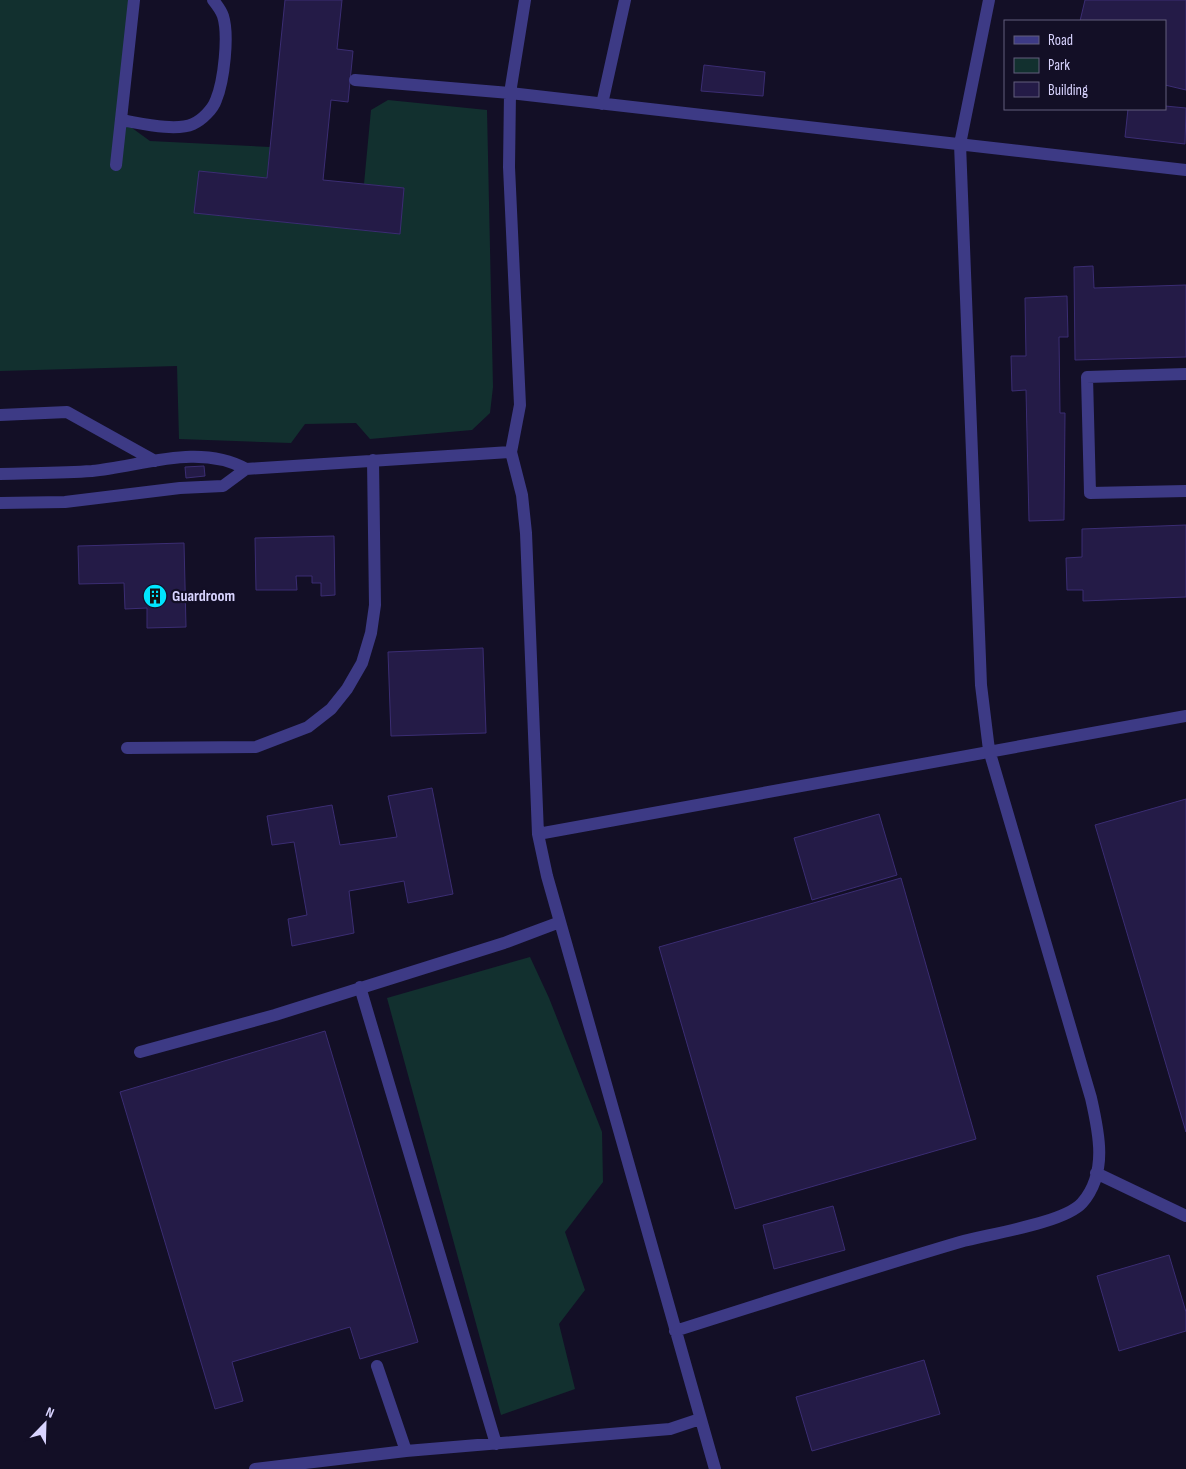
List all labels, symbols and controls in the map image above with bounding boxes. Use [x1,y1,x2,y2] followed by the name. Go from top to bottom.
[1004,20,1166,110] legend
[1048,31,1073,50] text: Road
[1048,56,1070,75] text: Park
[1048,81,1088,100] text: Building
[142,583,168,609] building icon: Guardroom
[172,587,235,606] place label: Guardroom
[20,1399,70,1449] north arrow
[43,1403,57,1422] text: N

